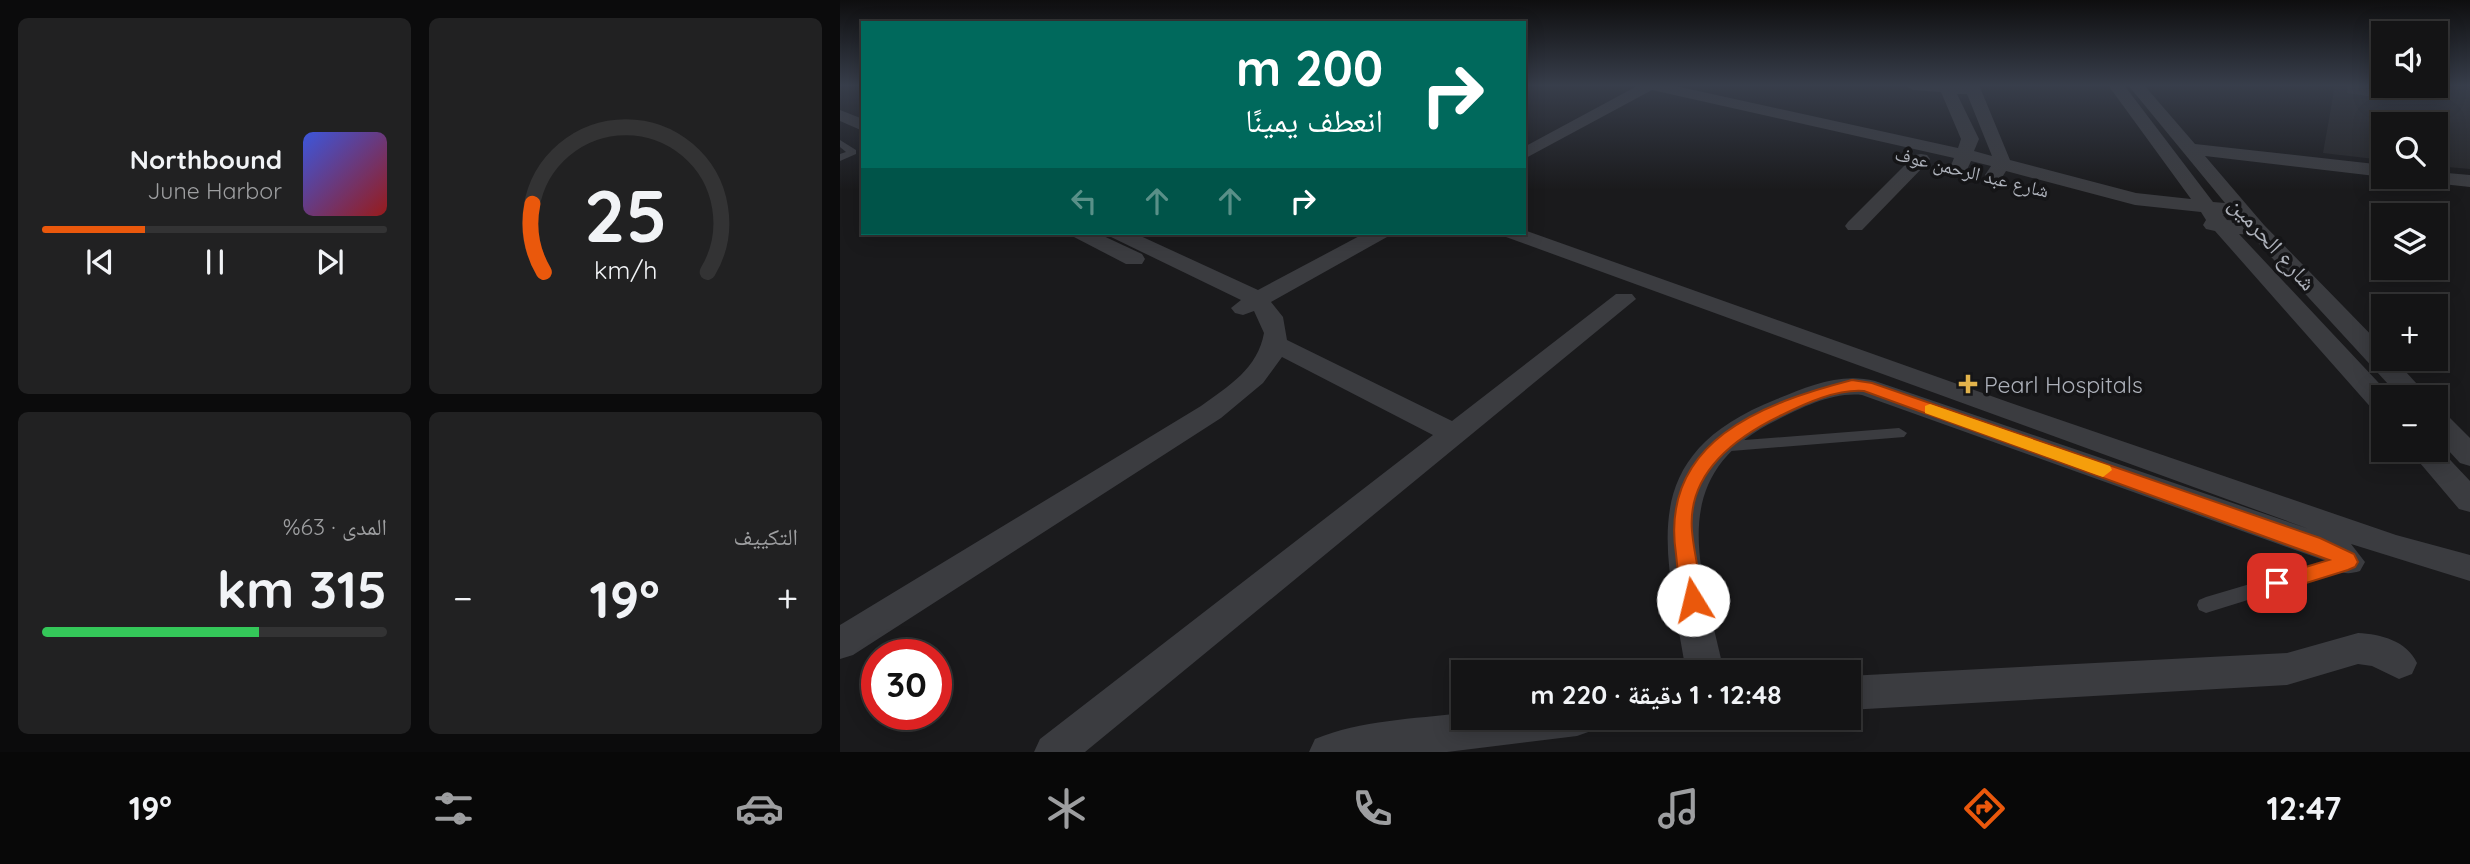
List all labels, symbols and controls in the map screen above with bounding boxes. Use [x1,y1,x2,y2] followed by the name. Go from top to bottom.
[2371,21,2448,462] map controls
[2371,21,2448,98] button: sound
[1236,37,1383,98] text: 200 m
[1407,49,1498,140] icon: right
[1245,100,1383,140] text: انعطف يمينًا
[2371,112,2448,189] button: search
[1893,141,2051,203] street label: شارع عبد الرحمن عوف
[130,143,282,176] text: Northbound
[584,170,667,261] text: 25
[147,176,282,205] text: June Harbor
[1065,182,1103,220] icon: left
[1138,182,1176,220] icon: ahead
[1211,182,1249,220] icon: ahead
[1284,182,1322,220] icon: right
[2222,190,2323,297] street label: شارع الحرمين
[2371,203,2448,280] button: layers
[81,243,119,281] icon: previous
[196,243,234,281] icon: pause
[311,243,349,281] icon: next
[594,254,657,285] text: km/h
[2371,294,2448,371] button: +
[1984,370,2143,399] place label: Pearl Hospitals
[1958,374,1978,394] marker: Pearl Hospitals
[2371,385,2448,462] button: −
[283,512,387,541] text: المدى · 63%
[733,522,798,551] text: التكييف
[2247,553,2307,613] pin
[217,556,387,621] text: 315 km
[1656,563,1730,637] position arrow
[2258,564,2296,602] icon: arrive
[590,566,660,631] text: 19°
[453,574,473,622] text: −
[777,574,798,622] text: +
[861,639,952,730] speed limit sign: 30
[1530,678,1782,711] text: 12:48 · 1 دقيقة · 220 m
[429,784,478,833] icon: filters
[735,784,784,833] icon: car
[1042,784,1091,833] icon: climate
[1348,784,1397,833] icon: phone
[1654,784,1703,833] icon: music
[1960,784,2009,833] icon: directions
[129,788,172,828] text: 19°
[2267,788,2341,828] text: 12:47

